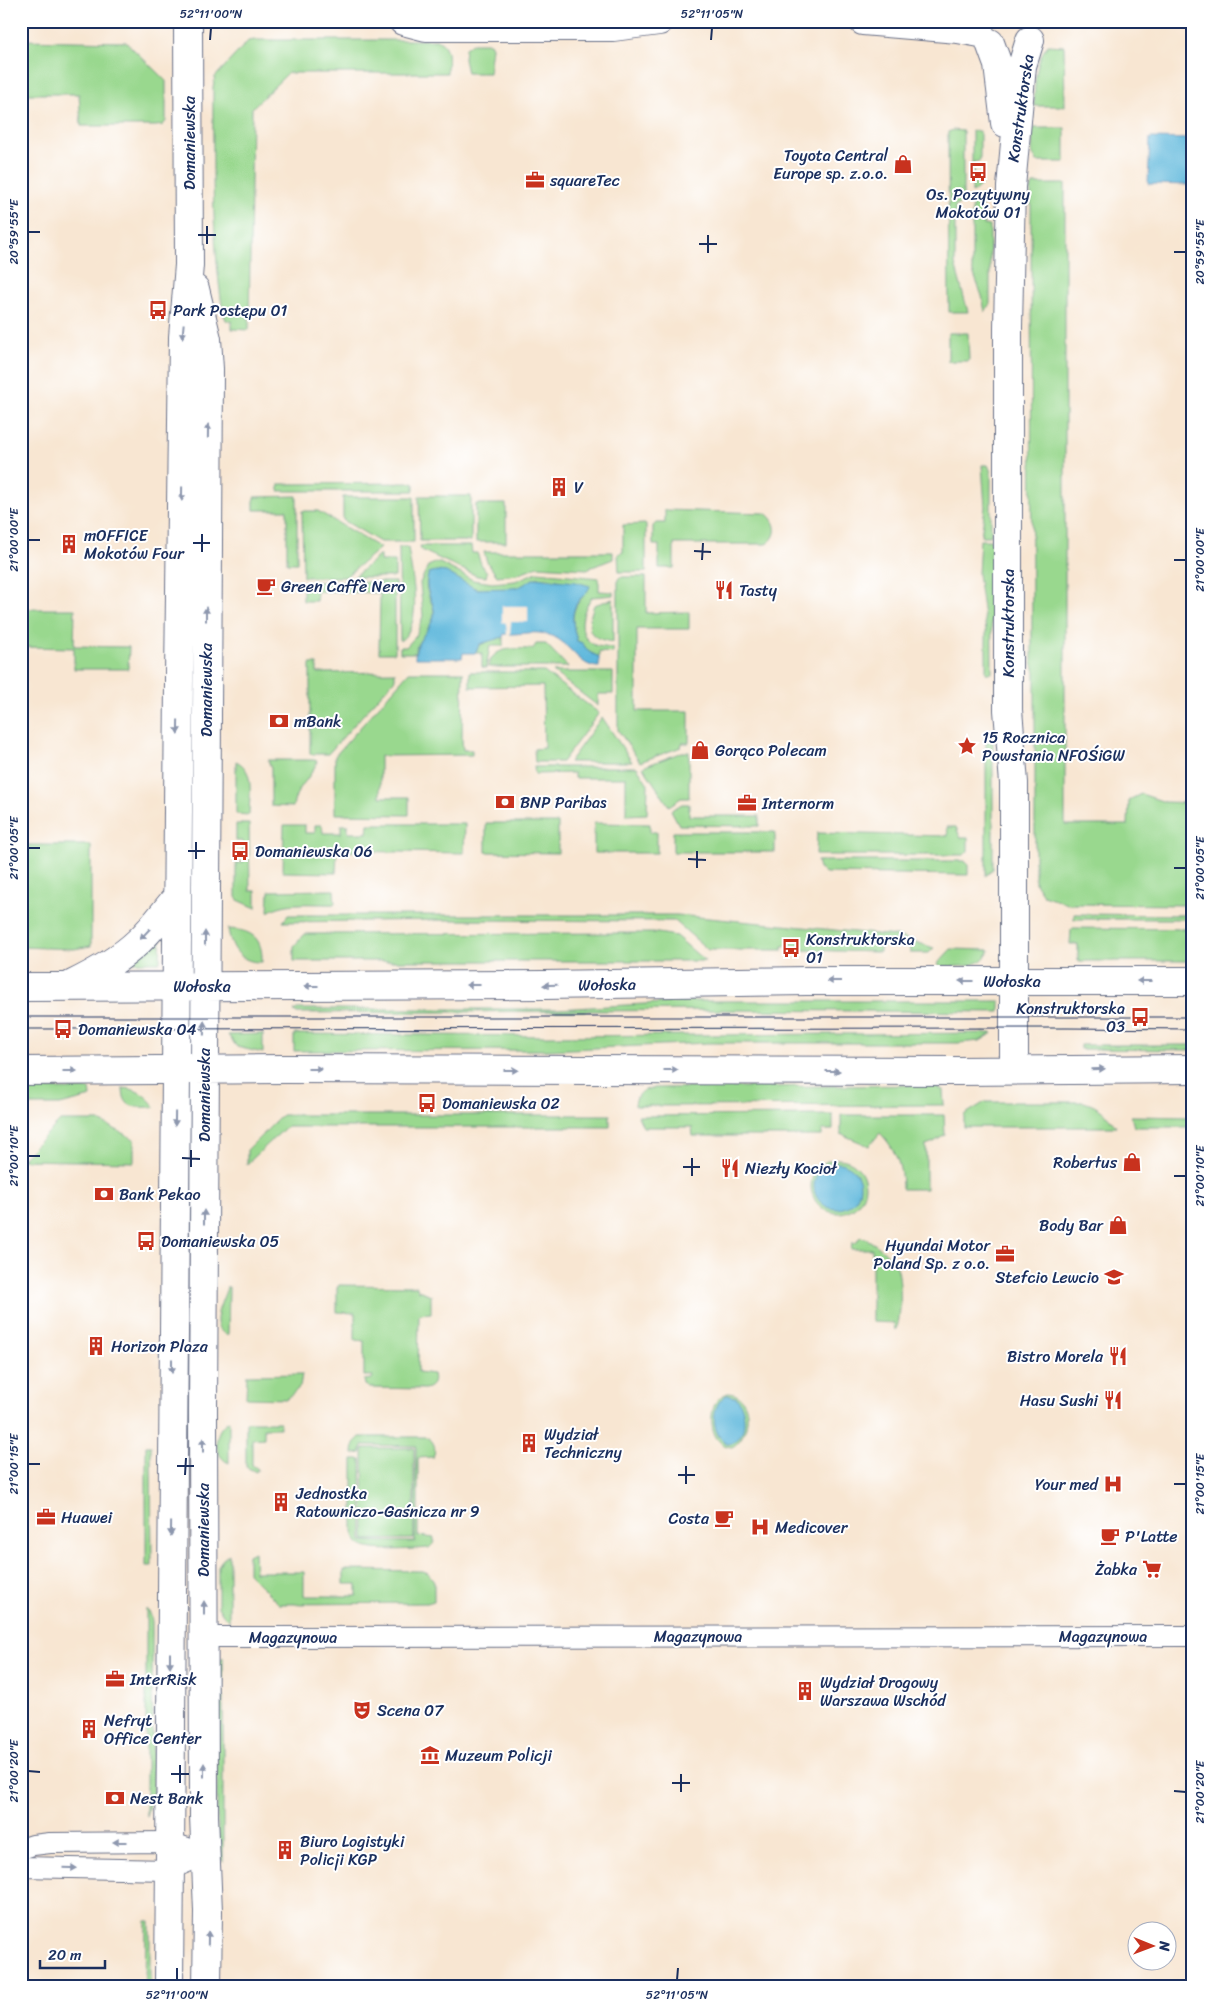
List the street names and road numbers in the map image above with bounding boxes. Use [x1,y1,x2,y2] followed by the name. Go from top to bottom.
[999,52,1042,164] street label: Konstruktorska
[175,95,204,190] street label: Domaniewska
[994,569,1023,677] street label: Konstruktorska
[192,642,221,737] street label: Domaniewska
[983,967,1041,996] street label: Wołoska
[578,969,636,1000] street label: Wołoska
[173,972,231,1001] street label: Wołoska
[190,1047,219,1142] street label: Domaniewska
[189,1482,218,1577] street label: Domaniewska
[654,1622,742,1651] street label: Magazynowa
[1059,1622,1147,1651] street label: Magazynowa
[249,1623,337,1652] street label: Magazynowa

